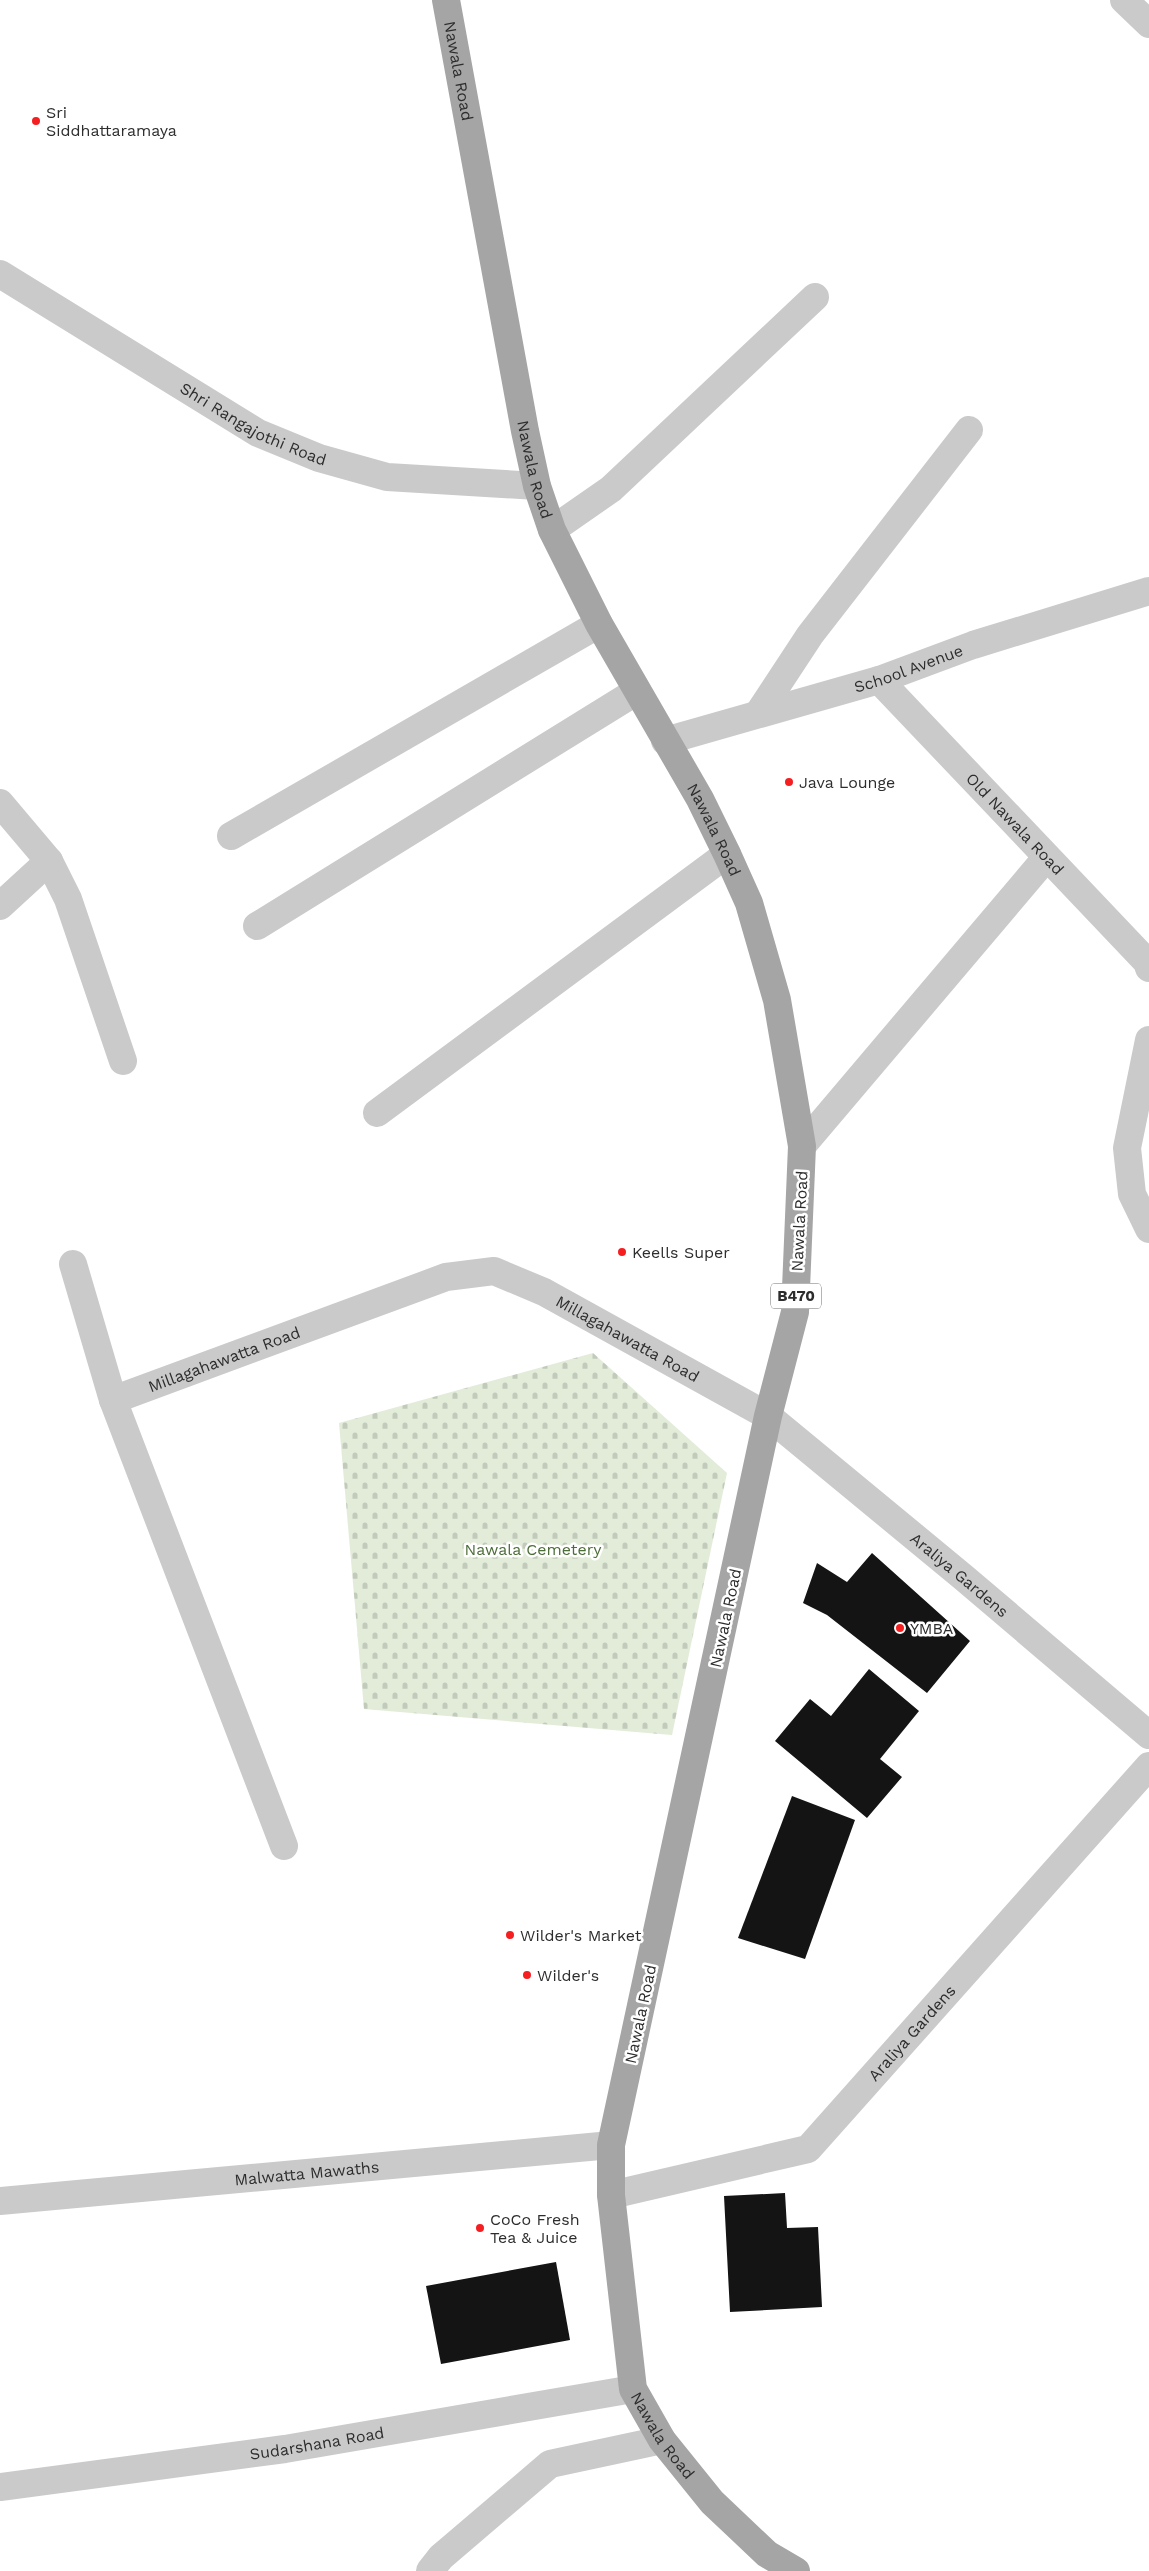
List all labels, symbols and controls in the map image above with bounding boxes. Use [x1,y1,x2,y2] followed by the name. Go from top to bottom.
[440,20,477,122] street label: Nawala Road
[46,103,177,140] place label: Sri Siddhattaramaya
[30,115,42,127] marker: Sri Siddhattaramaya
[177,378,329,470] street label: Shri Rangajothi Road
[513,419,556,521] street label: Nawala Road
[852,641,965,697] street label: School Avenue
[962,769,1068,879] street label: Old Nawala Road
[799,773,895,792] place label: Java Lounge
[783,776,795,788] marker: Java Lounge
[683,780,745,879] street label: Nawala Road
[787,1170,812,1272] street label: Nawala Road
[632,1243,730,1262] place label: Keells Super
[616,1246,628,1258] marker: Keells Super
[771,1284,821,1308] road number: B470
[553,1292,702,1386] street label: Millagahawatta Road
[145,1323,303,1396] street label: Millagahawatta Road
[906,1529,1012,1621] street label: Araliya Gardens
[465,1540,602,1559] park label: Nawala Cemetery
[706,1567,745,1669] street label: Nawala Road
[910,1619,954,1638] place label: YMBA
[894,1622,906,1634] marker: YMBA
[520,1926,642,1945] place label: Wilder's Market
[504,1929,516,1941] marker: Wilder's Market
[621,1963,660,2065] street label: Nawala Road
[537,1966,599,1985] place label: Wilder's
[521,1969,533,1981] marker: Wilder's
[864,1981,960,2085] street label: Araliya Gardens
[234,2157,380,2189] street label: Malwatta Mawaths
[490,2210,580,2247] place label: CoCo Fresh Tea & Juice
[474,2222,486,2234] marker: CoCo Fresh Tea & Juice
[627,2389,699,2483] street label: Nawala Road
[249,2423,386,2464] street label: Sudarshana Road

